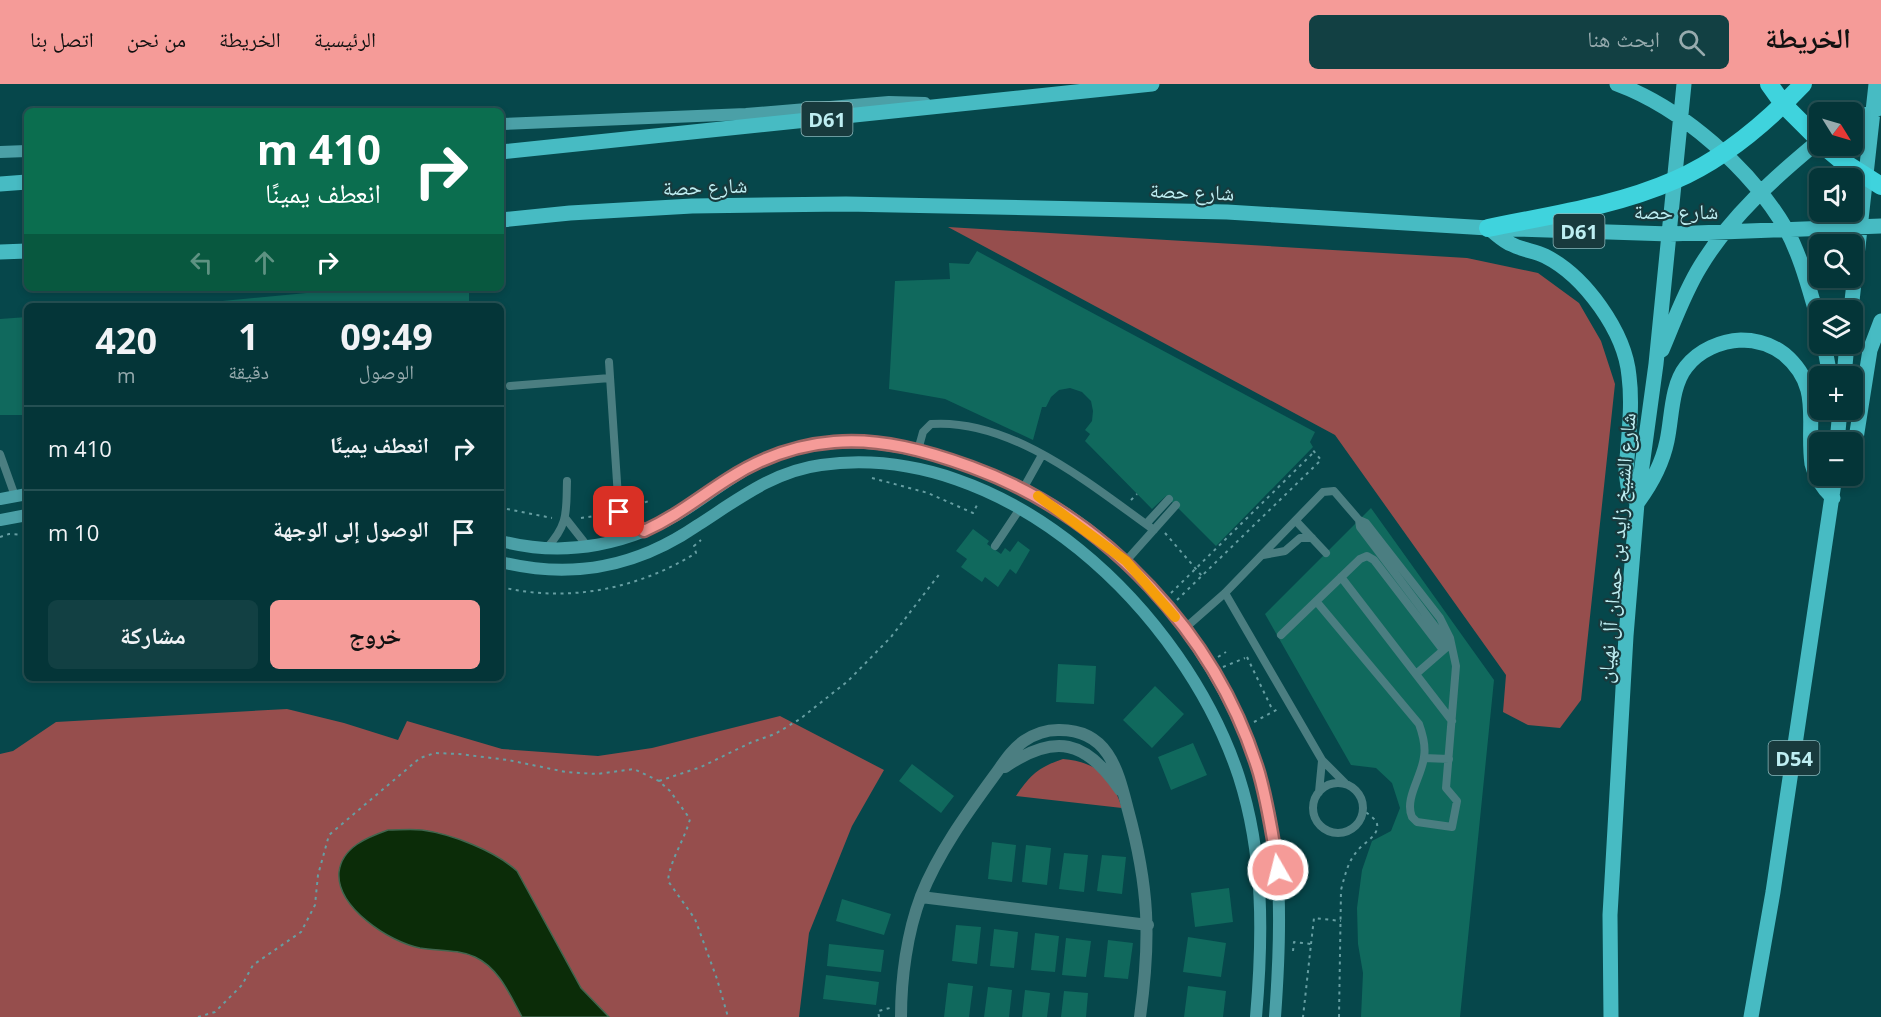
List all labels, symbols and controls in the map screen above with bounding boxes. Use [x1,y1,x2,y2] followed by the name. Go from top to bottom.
[1309,15,1729,69] search box
[1765,18,1851,56] text: الخريطة
[1587,23,1660,53] text: ابحث هنا
[30,25,94,53] text: اتصل بنا
[127,25,186,53] text: من نحن
[219,25,281,53] text: الخريطة
[314,25,376,53] text: الرئيسية
[1675,26,1708,59] icon: search
[802,102,852,136] road number: D61
[1809,102,1863,156] north arrow
[1809,102,1863,486] map controls
[257,120,381,177] text: 410 m
[402,132,480,210] icon: right
[1809,168,1863,222] button: sound
[662,171,748,201] street label: شارع حصة
[265,174,381,211] text: انعطف يمينًا
[1149,176,1235,206] street label: شارع حصة
[1634,197,1718,225] street label: شارع حصة
[1554,214,1604,248] road number: D61
[1809,234,1863,288] button: search
[185,246,218,279] icon: left
[248,246,281,279] icon: ahead
[311,246,344,279] icon: right
[1809,300,1863,354] button: layers
[238,312,259,361] text: 1
[340,312,433,361] text: 09:49
[95,316,157,365] text: 420
[228,358,269,385] text: دقيقة
[359,358,414,385] text: الوصول
[117,362,135,389] text: m
[1809,366,1863,420] button: +
[1590,411,1642,685] street label: شارع الشيخ زايد بن حمدان آل نهيان
[330,429,429,459] text: انعطف يمينًا
[447,432,480,465] icon: right
[1809,432,1863,486] button: −
[48,433,112,463] text: 410 m
[593,486,644,537] pin
[602,495,635,528] icon: arrive
[273,513,429,543] text: الوصول إلى الوجهة
[447,516,480,549] icon: arrive
[48,517,99,547] text: 10 m
[48,600,258,669] button: مشاركة
[270,600,480,669] button: خروج
[1768,741,1820,775] road number: D54
[1246,838,1310,902] position arrow

